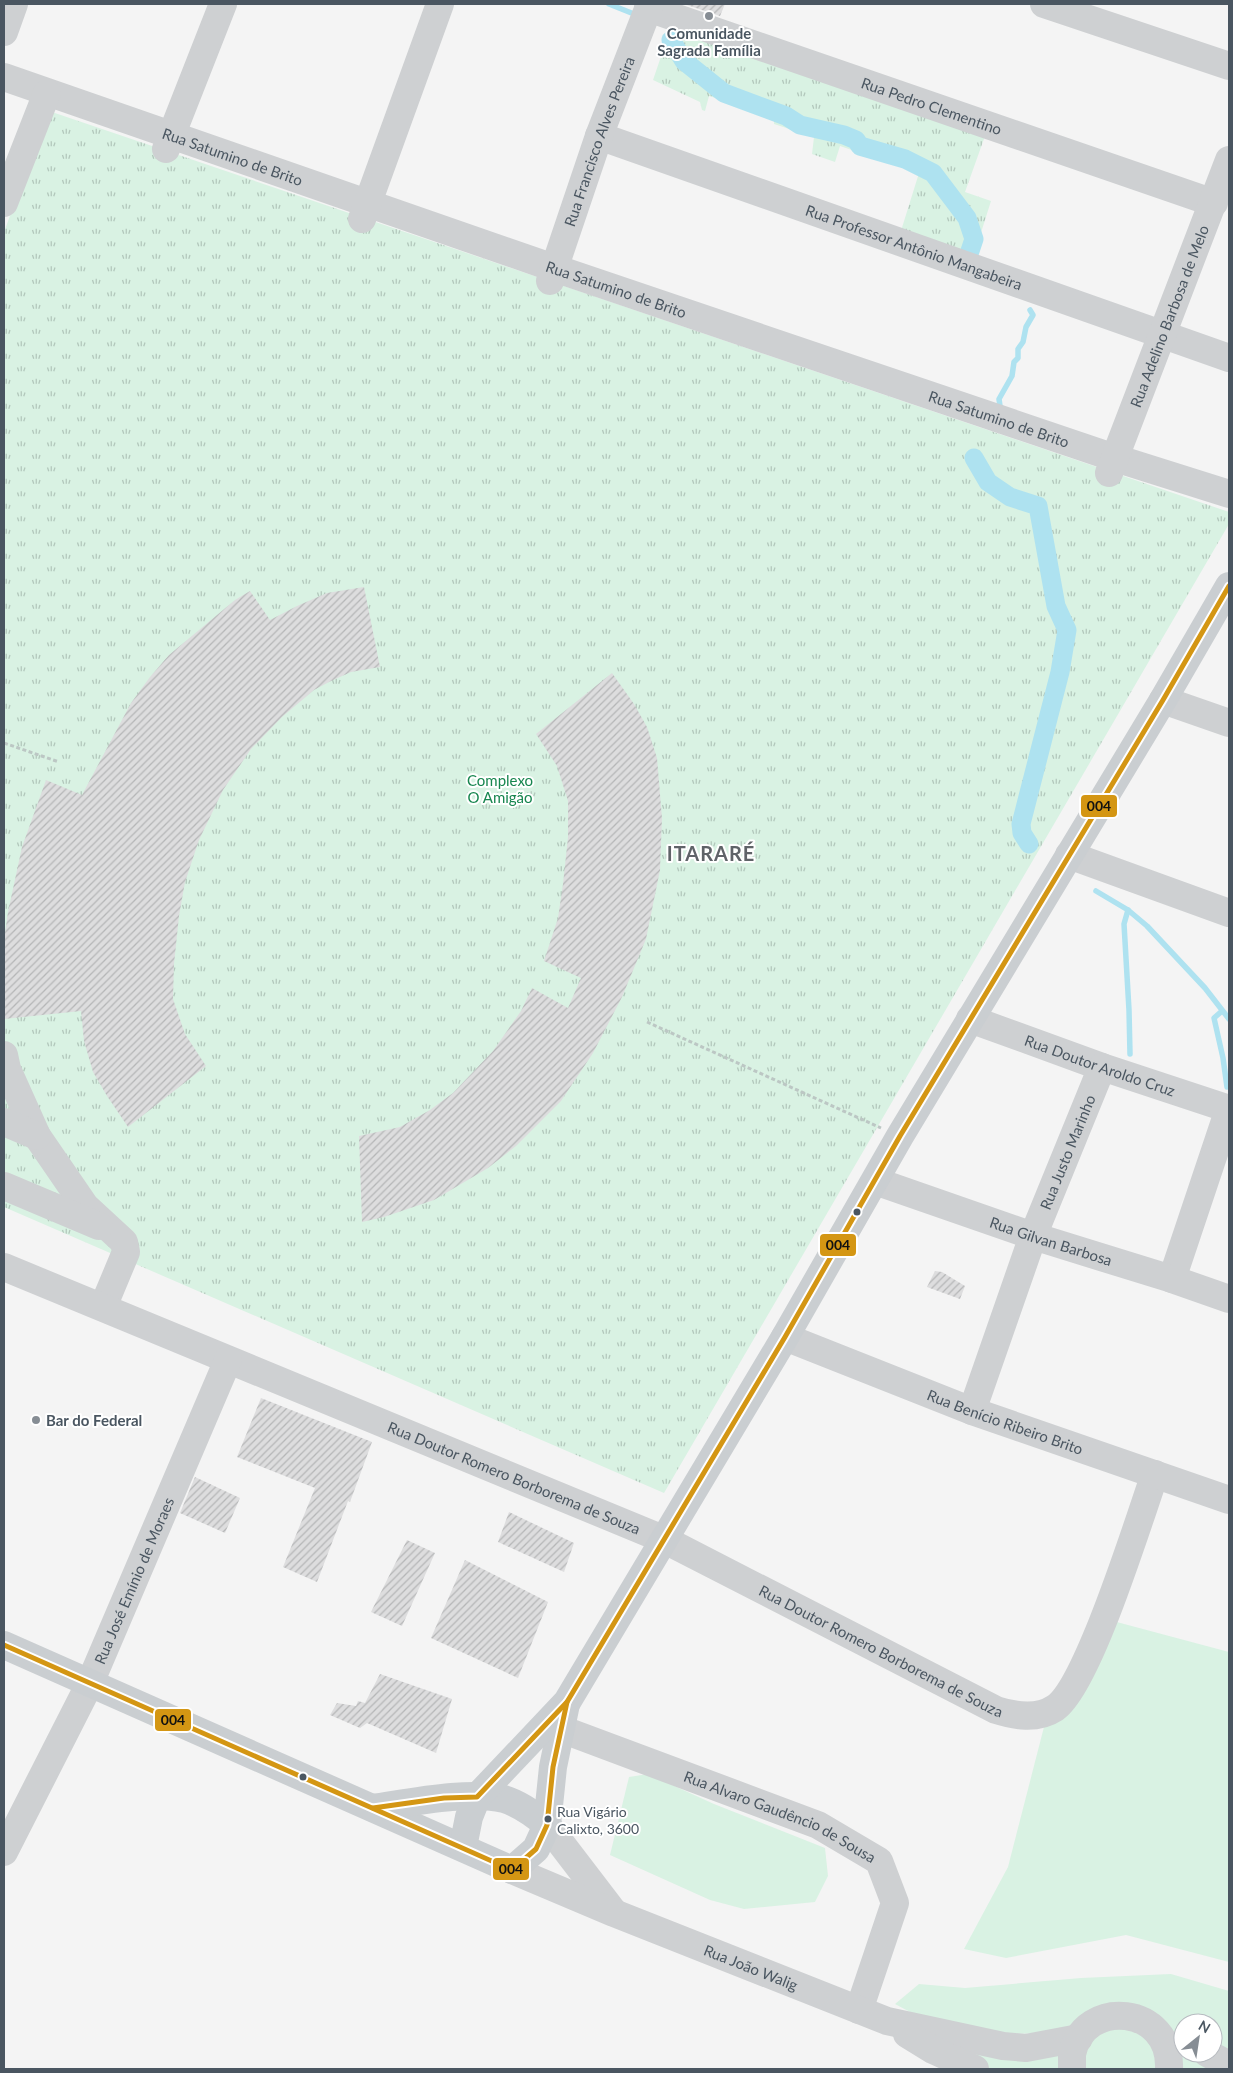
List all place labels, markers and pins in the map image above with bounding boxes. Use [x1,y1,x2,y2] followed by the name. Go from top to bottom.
[703,10,715,22] marker: Comunidade Sagrada Família
[657,24,761,59] place label: Comunidade Sagrada Família
[852,1207,862,1217] unlabelled marker
[46,1411,142,1429] place label: Bar do Federal
[30,1414,42,1426] marker: Bar do Federal
[298,1772,308,1782] unlabelled marker
[557,1803,639,1837] place label: Rua Vigário Calixto, 3600
[543,1814,553,1824] marker: Rua Vigário Calixto, 3600

